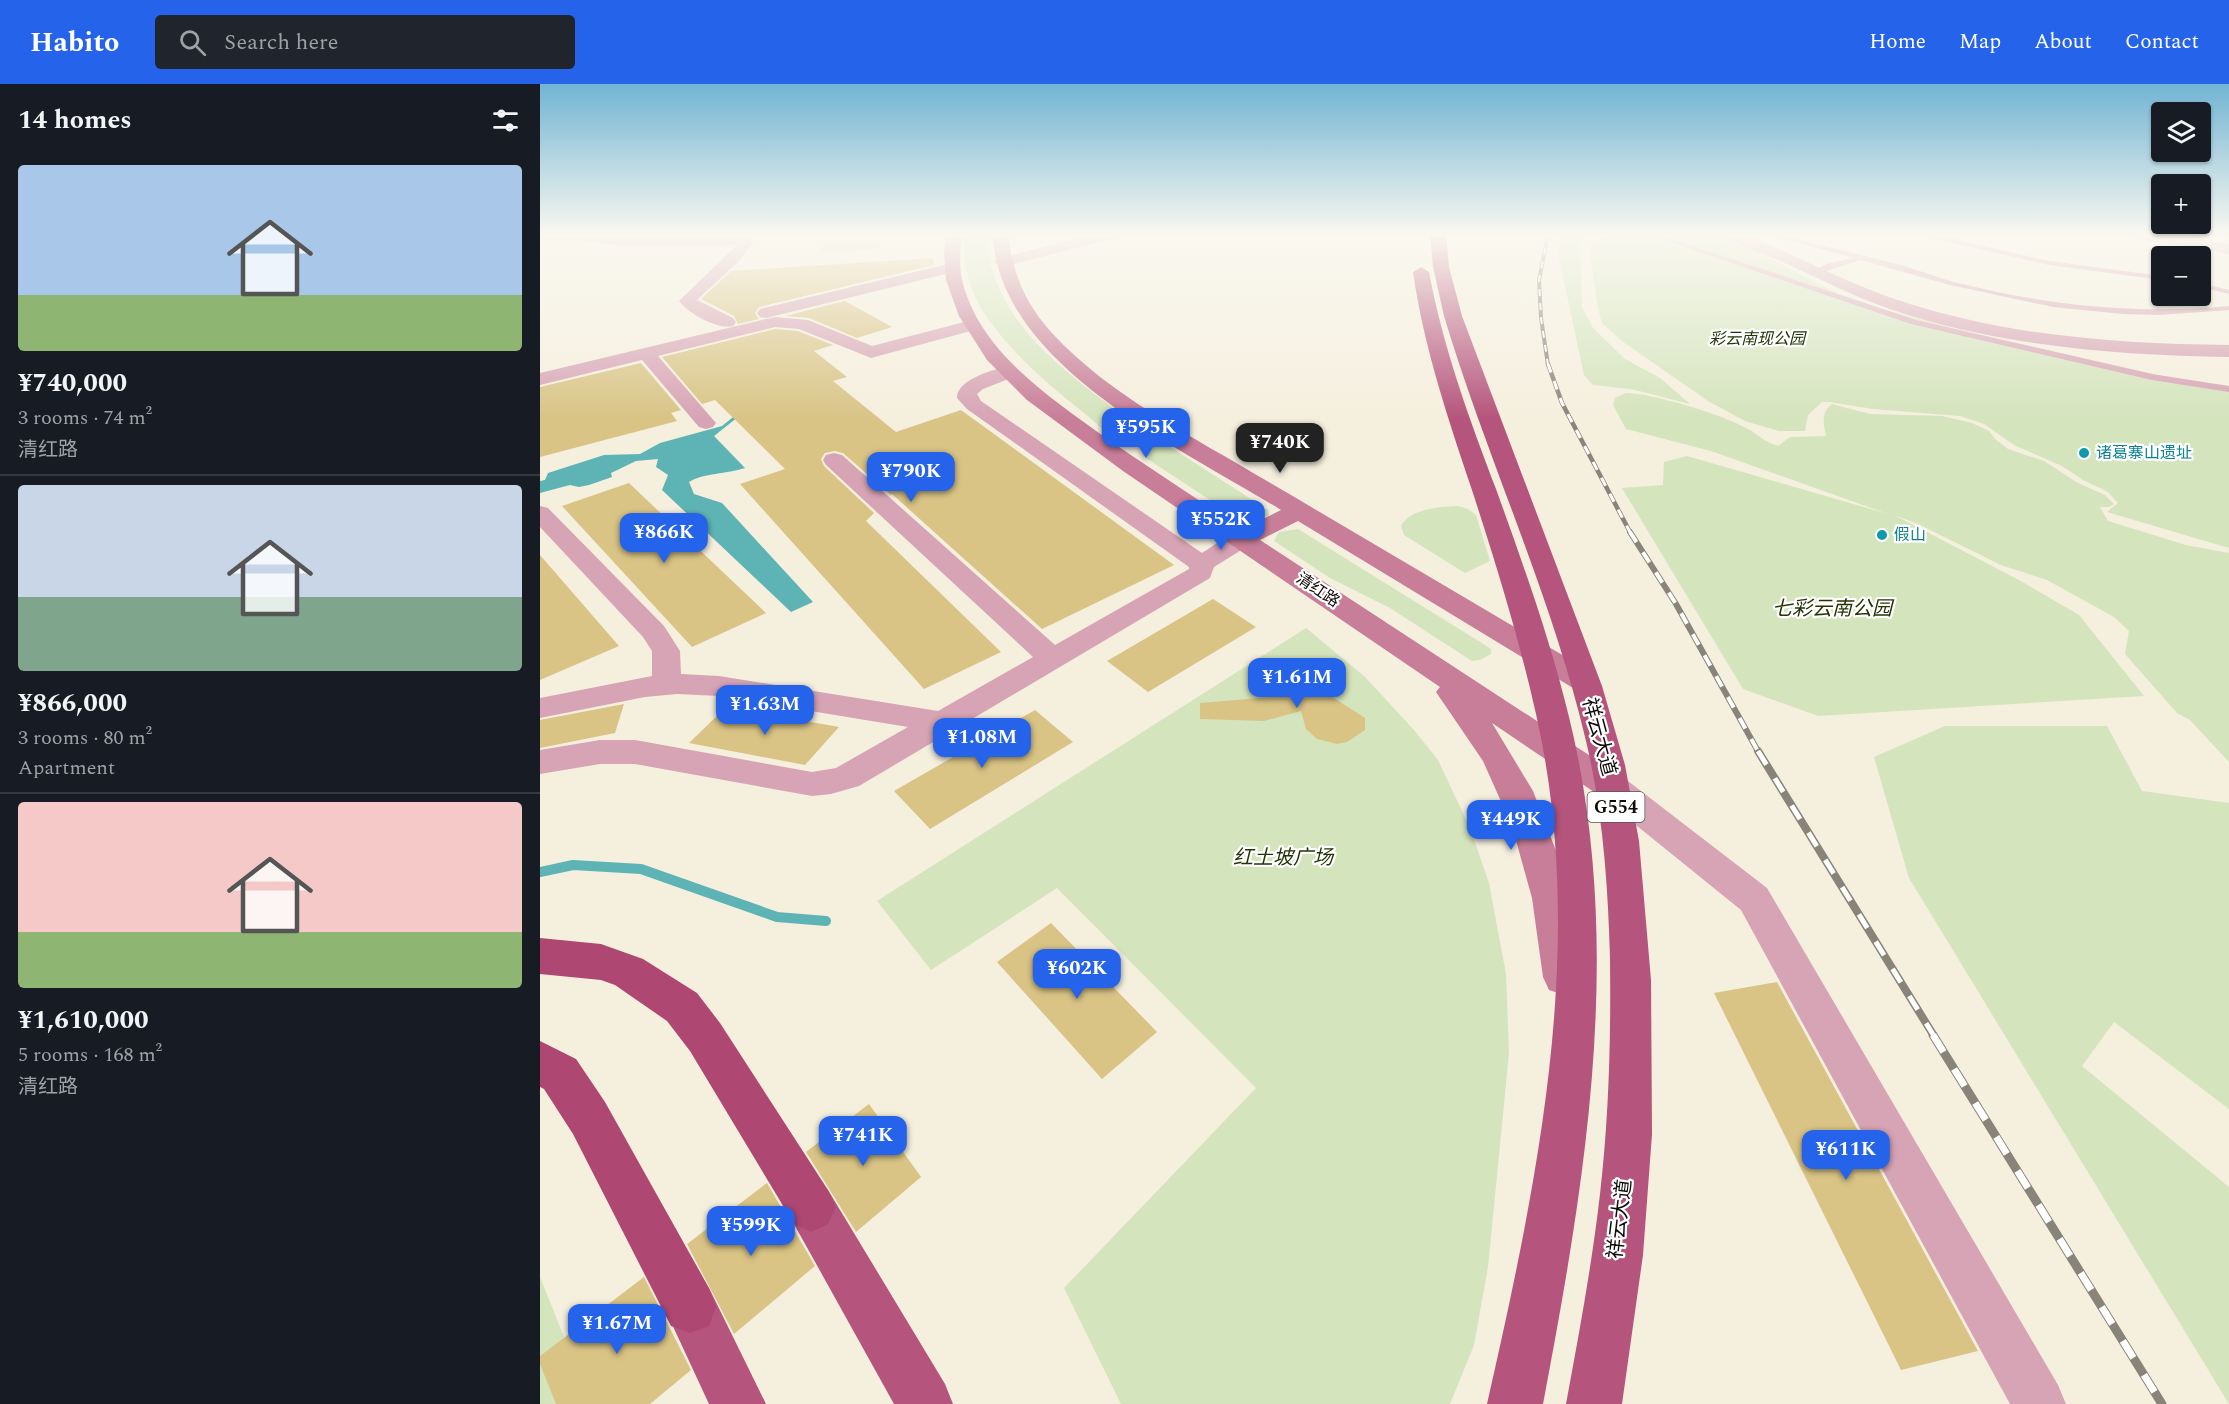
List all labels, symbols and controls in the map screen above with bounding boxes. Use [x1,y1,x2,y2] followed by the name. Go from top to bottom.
[155,15,575,69] search box
[30,21,119,64] text: Habito
[176,26,209,59] icon: search
[224,26,338,59] text: Search here
[1869,26,1926,58] text: Home
[1959,26,2001,58] text: Map
[2034,26,2092,58] text: About
[2125,26,2199,58] text: Contact
[18,100,132,140] text: 14 homes
[2151,102,2211,306] map controls
[2151,102,2211,162] button: layers
[489,104,522,137] icon: filters
[2151,174,2211,234] button: +
[216,204,324,312] icon: home
[2151,246,2211,306] button: −
[1709,327,1807,351] park label: 彩云南现公园
[18,363,127,403] text: ¥740,000
[18,403,152,433] text: 3 rooms · 74 m²
[1104,408,1188,459] pin: ¥595K
[1116,412,1176,442] text: ¥595K
[1238,423,1322,474] pin: ¥740K
[1250,427,1310,457] text: ¥740K
[18,435,78,465] text: 清红路
[2096,441,2192,465] place label: 诸葛寨山遗址
[2077,446,2091,460] marker: 诸葛寨山遗址
[869,452,953,503] pin: ¥790K
[881,456,941,486] text: ¥790K
[1179,500,1263,551] pin: ¥552K
[1191,504,1251,534] text: ¥552K
[622,513,706,564] pin: ¥866K
[634,517,694,547] text: ¥866K
[1894,523,1926,547] place label: 假山
[216,524,324,632] icon: home
[1875,528,1889,542] marker: 假山
[1291,567,1345,613] street label: 清红路
[1772,594,1895,624] park label: 七彩云南公园
[1248,658,1346,709] pin: ¥1.61M
[1262,662,1332,692] text: ¥1.61M
[18,683,127,723] text: ¥866,000
[716,685,814,736] pin: ¥1.63M
[730,689,800,719] text: ¥1.63M
[1574,694,1624,780] street label: 祥云大道
[933,718,1031,769] pin: ¥1.08M
[947,722,1017,752] text: ¥1.08M
[18,723,152,753] text: 3 rooms · 80 m²
[18,753,115,783] text: Apartment
[1588,792,1644,822] road number: G554
[1469,800,1553,851] pin: ¥449K
[1481,804,1541,834] text: ¥449K
[216,841,324,949] icon: home
[1233,843,1335,873] park label: 红土坡广场
[1035,949,1119,1000] pin: ¥602K
[1047,953,1107,983] text: ¥602K
[18,1000,149,1040] text: ¥1,610,000
[18,1040,162,1070] text: 5 rooms · 168 m²
[18,1072,78,1102] text: 清红路
[821,1116,905,1167] pin: ¥741K
[833,1120,893,1150] text: ¥741K
[1804,1130,1888,1181] pin: ¥611K
[1816,1134,1876,1164] text: ¥611K
[1600,1177,1640,1261] street label: 祥云大道
[709,1206,793,1257] pin: ¥599K
[721,1210,781,1240] text: ¥599K
[568,1304,666,1355] pin: ¥1.67M
[582,1308,652,1338] text: ¥1.67M

